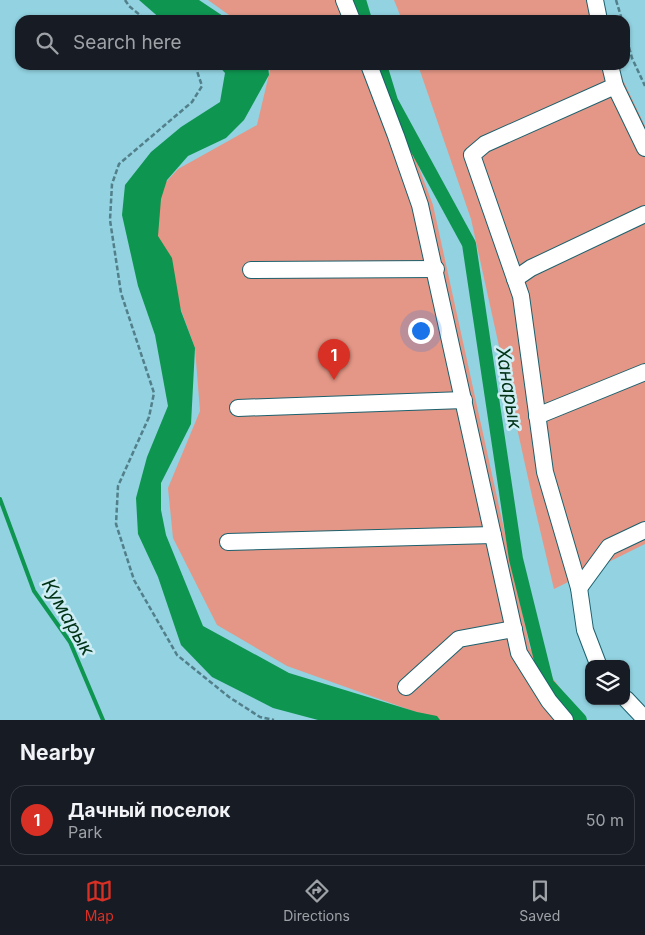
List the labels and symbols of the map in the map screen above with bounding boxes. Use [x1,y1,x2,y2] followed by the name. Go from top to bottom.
[408,318,434,344] your location
[318,339,350,380] pin: 1
[491,345,527,431] water label: Ханарык
[37,574,100,660] water label: Кумарык

